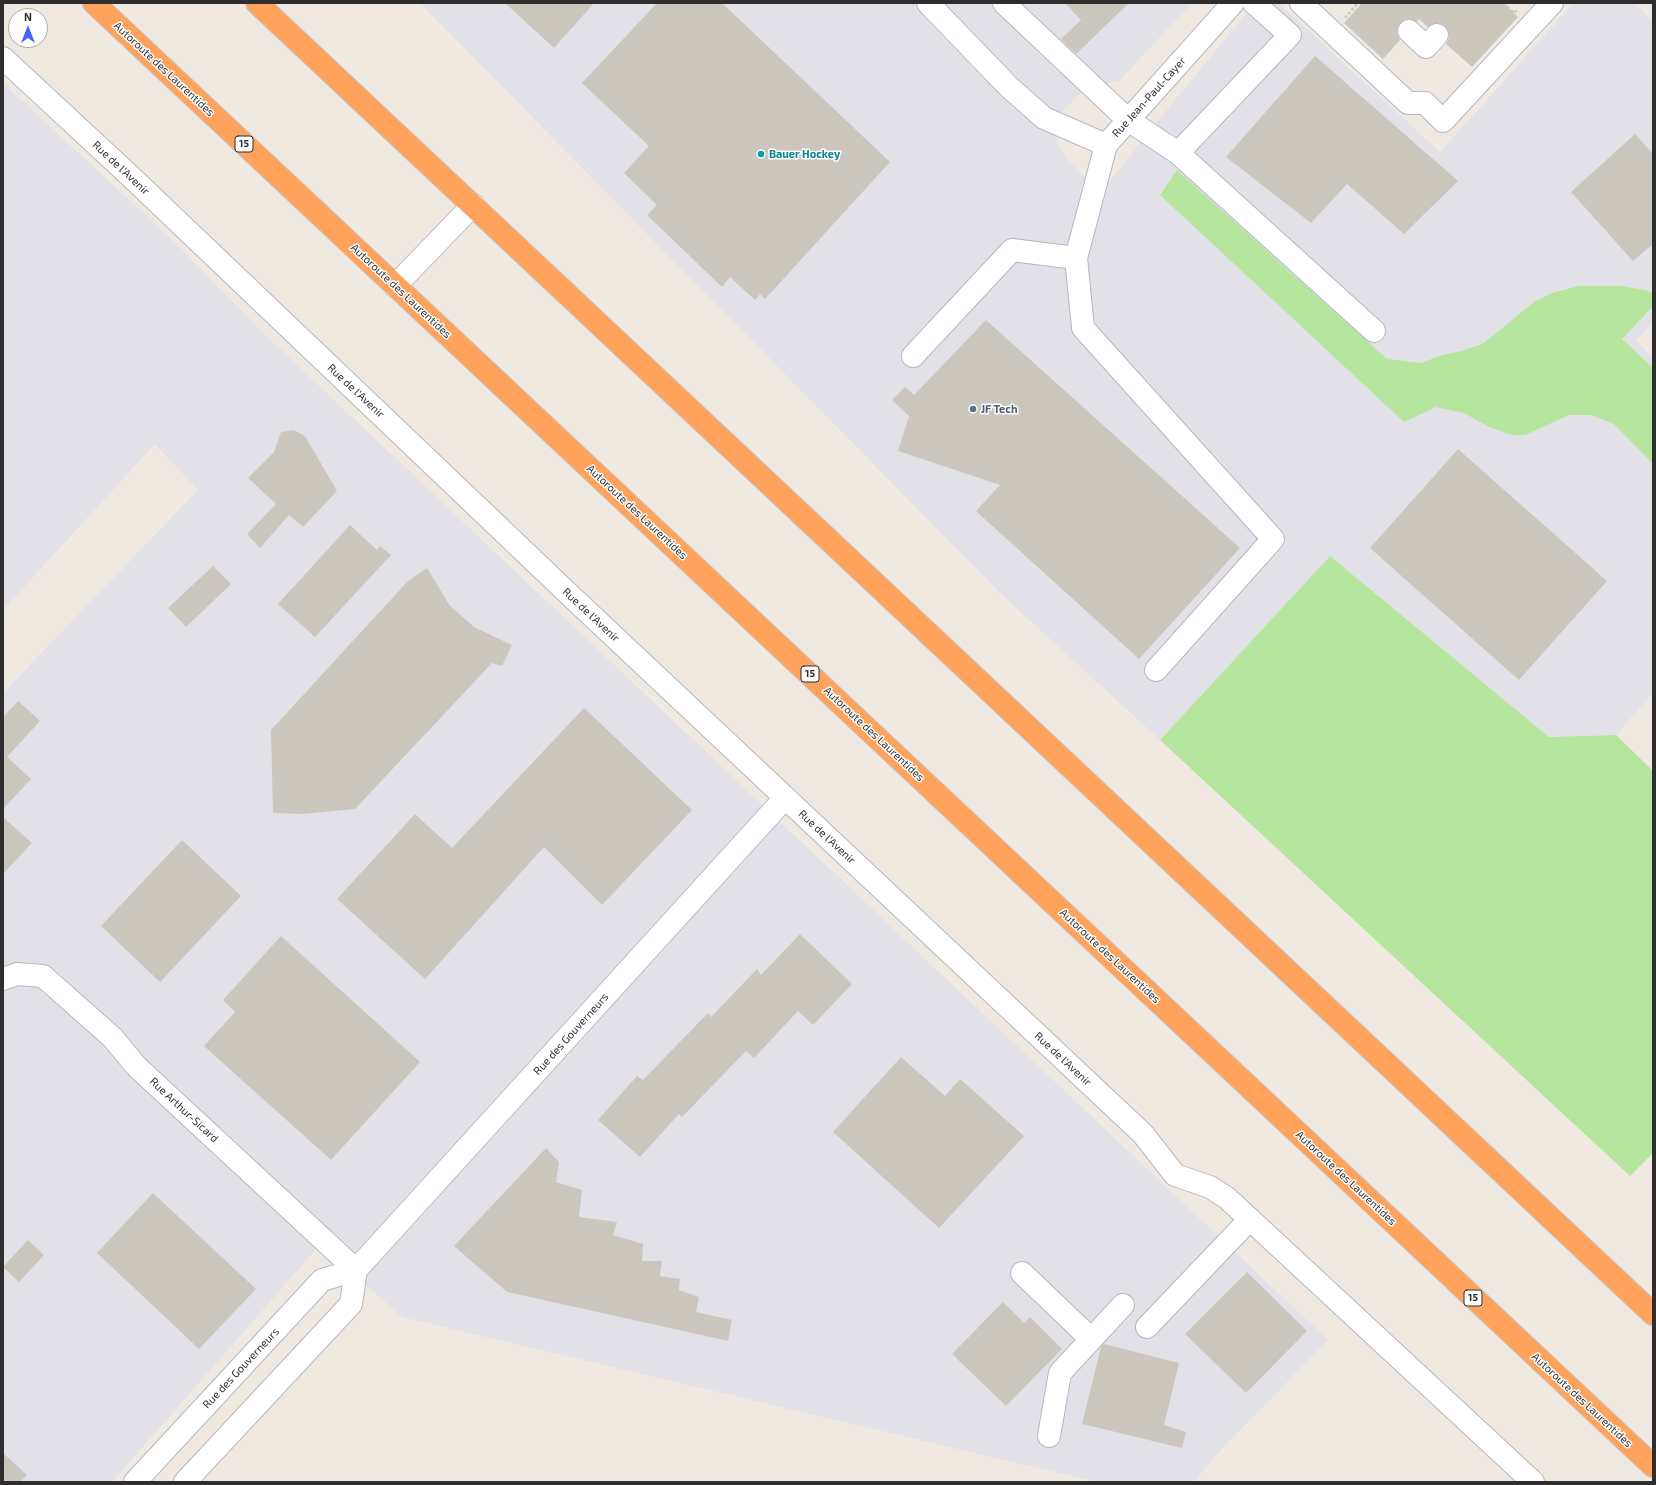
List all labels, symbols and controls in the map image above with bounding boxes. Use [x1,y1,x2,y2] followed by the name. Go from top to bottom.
[8,8,48,48] north arrow
[24,10,32,23] text: N
[111,19,217,119] street label: Autoroute des Laurentides
[1109,54,1189,140] street label: Rue Jean-Paul-Cayer
[235,136,253,152] road number: 15
[90,138,152,198] street label: Rue de l'Avenir
[769,147,840,161] place label: Bauer Hockey
[756,149,766,159] marker: Bauer Hockey
[348,241,454,341] street label: Autoroute des Laurentides
[325,361,387,421] street label: Rue de l'Avenir
[981,402,1018,416] place label: JF Tech
[968,404,978,414] marker: JF Tech
[584,462,690,562] street label: Autoroute des Laurentides
[560,585,622,645] street label: Rue de l'Avenir
[801,666,819,682] road number: 15
[821,684,927,784] street label: Autoroute des Laurentides
[796,807,858,867] street label: Rue de l'Avenir
[1057,906,1163,1006] street label: Autoroute des Laurentides
[531,990,611,1078] street label: Rue des Gouverneurs
[1032,1029,1094,1089] street label: Rue de l'Avenir
[147,1075,221,1145] street label: Rue Arthur-Sicard
[1293,1128,1399,1228] street label: Autoroute des Laurentides
[1464,1290,1482,1306] road number: 15
[200,1325,282,1411] street label: Rue des Gouverneurs
[1529,1350,1635,1450] street label: Autoroute des Laurentides

